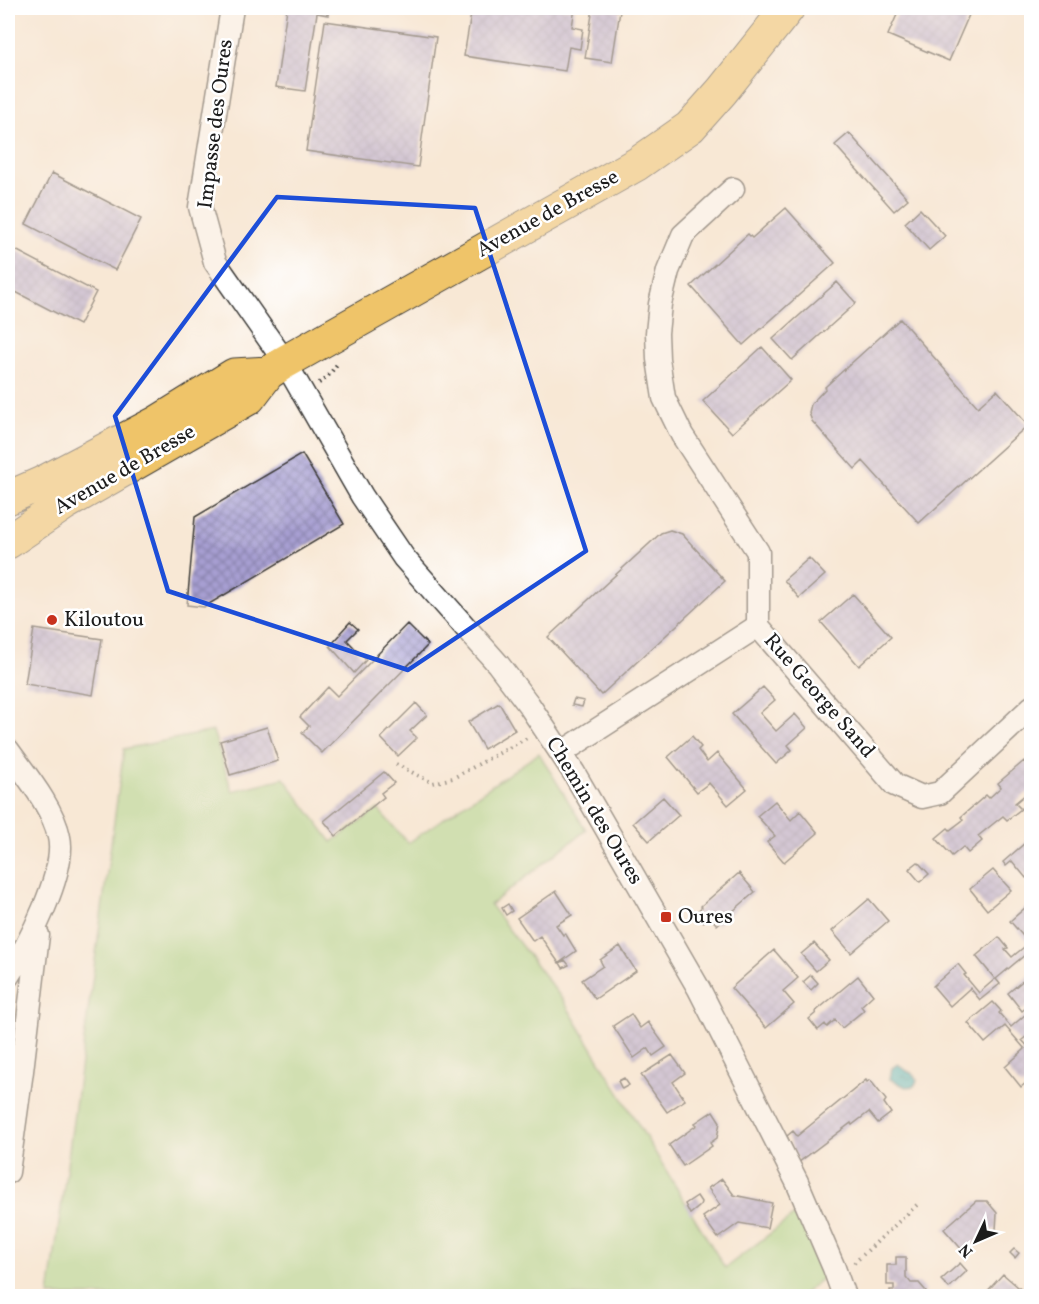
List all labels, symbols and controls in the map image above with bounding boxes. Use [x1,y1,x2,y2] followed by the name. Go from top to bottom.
[191,38,241,210] street label: Impasse des Oures
[472,163,624,265] street label: Avenue de Bresse
[49,418,201,522] street label: Avenue de Bresse
[64,606,144,635] place label: Kiloutou
[45,613,59,627] marker: Kiloutou
[757,627,881,765] street label: Rue George Sand
[538,732,650,890] street label: Chemin des Oures
[678,903,733,932] place label: Oures
[659,910,673,924] marker: Oures
[946,1211,1006,1271] north arrow
[954,1238,979,1262] text: N

